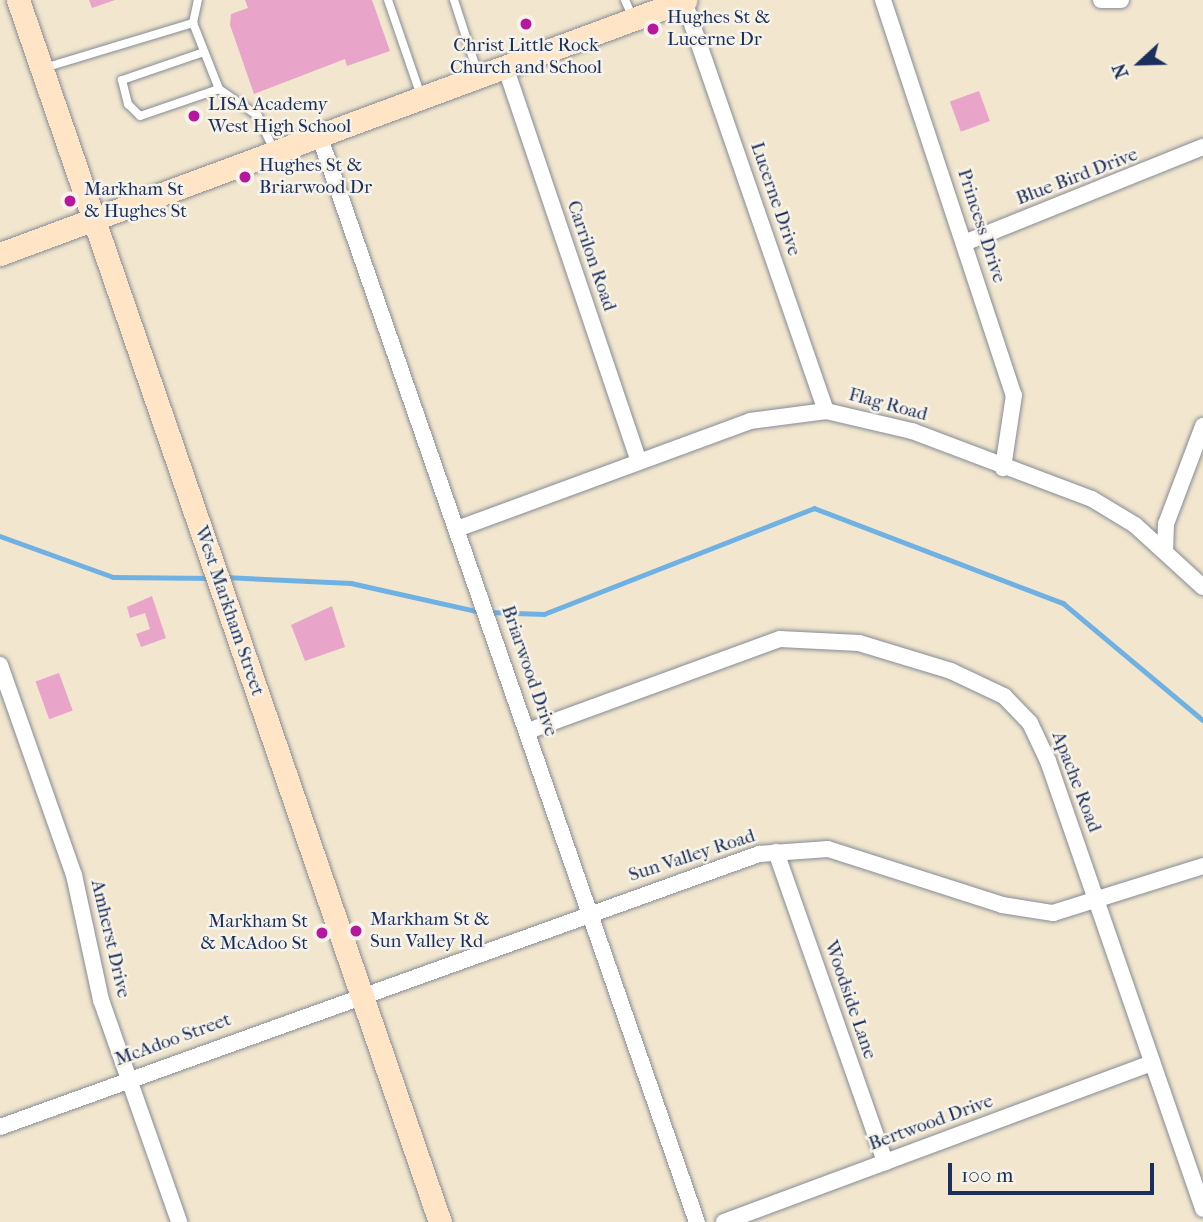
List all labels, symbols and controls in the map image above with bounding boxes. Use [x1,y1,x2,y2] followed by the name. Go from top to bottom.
[667,7,770,51] place label: Hughes St & Lucerne Dr
[518,16,534,32] marker: Christ Little Rock Church and School
[645,21,661,37] marker: Hughes St & Lucerne Dr
[1105,28,1175,98] north arrow
[450,35,602,79] place label: Christ Little Rock Church and School
[1108,60,1133,82] text: N
[208,94,351,138] place label: LISA Academy West High School
[186,108,202,124] marker: LISA Academy West High School
[745,139,805,259] street label: Lucerne Drive
[1013,143,1141,211] street label: Blue Bird Drive
[259,155,372,199] place label: Hughes St & Briarwood Dr
[952,166,1010,286] street label: Princess Drive
[237,169,253,185] marker: Hughes St & Briarwood Dr
[84,179,187,223] place label: Markham St & Hughes St
[62,193,78,209] marker: Markham St & Hughes St
[561,198,621,314] street label: Carrilon Road
[846,384,930,426] street label: Flag Road
[189,523,269,699] street label: West Markham Street
[496,603,562,739] street label: Briarwood Drive
[1046,728,1106,836] street label: Apache Road
[626,825,758,887] street label: Sun Valley Road
[85,878,135,1000] street label: Amherst Drive
[370,909,489,953] place label: Markham St & Sun Valley Rd
[200,911,308,955] place label: Markham St & McAdoo St
[348,923,364,939] marker: Markham St & Sun Valley Rd
[314,925,330,941] marker: Markham St & McAdoo St
[819,938,881,1062] street label: Woodside Lane
[112,1008,234,1072] street label: McAdoo Street
[866,1090,996,1156] street label: Bertwood Drive
[951,1148,1158,1192] scale bar
[961,1163,1014,1187] text: 100 m

